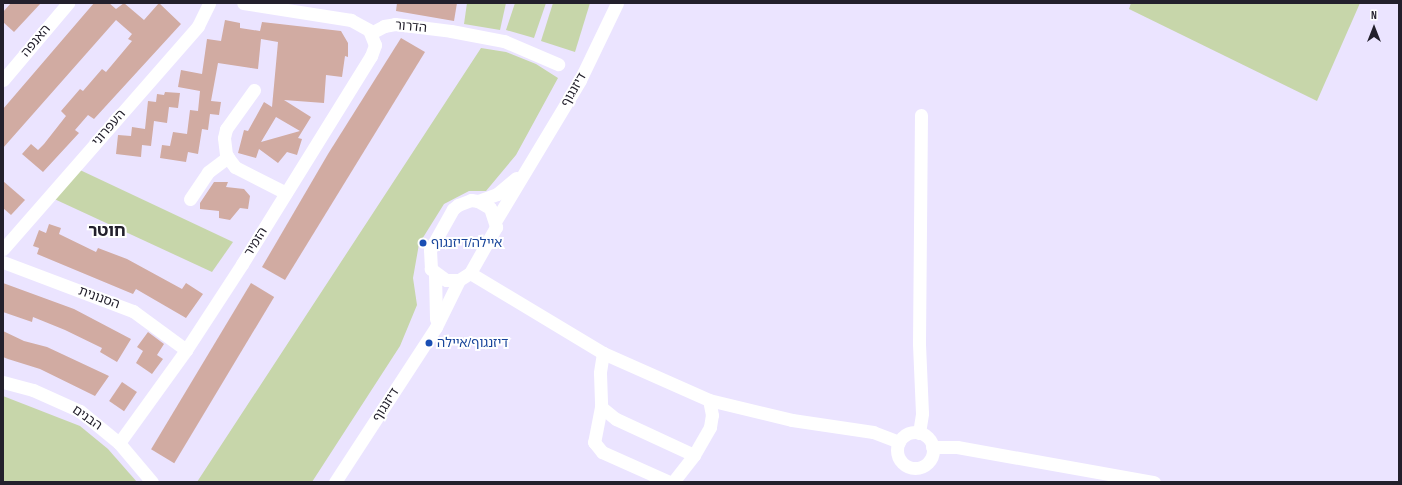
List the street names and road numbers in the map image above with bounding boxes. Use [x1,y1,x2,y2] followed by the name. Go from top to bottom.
[394,18,428,36] street label: הדרור
[18,22,54,60] street label: האנפה
[558,70,590,110] street label: דיזנגוף
[89,107,129,149] street label: העפרוני
[241,225,271,259] street label: הזמיר
[76,283,122,313] street label: הסנונית
[369,385,403,425] street label: דיזנגוף
[69,402,105,434] street label: הבנים

